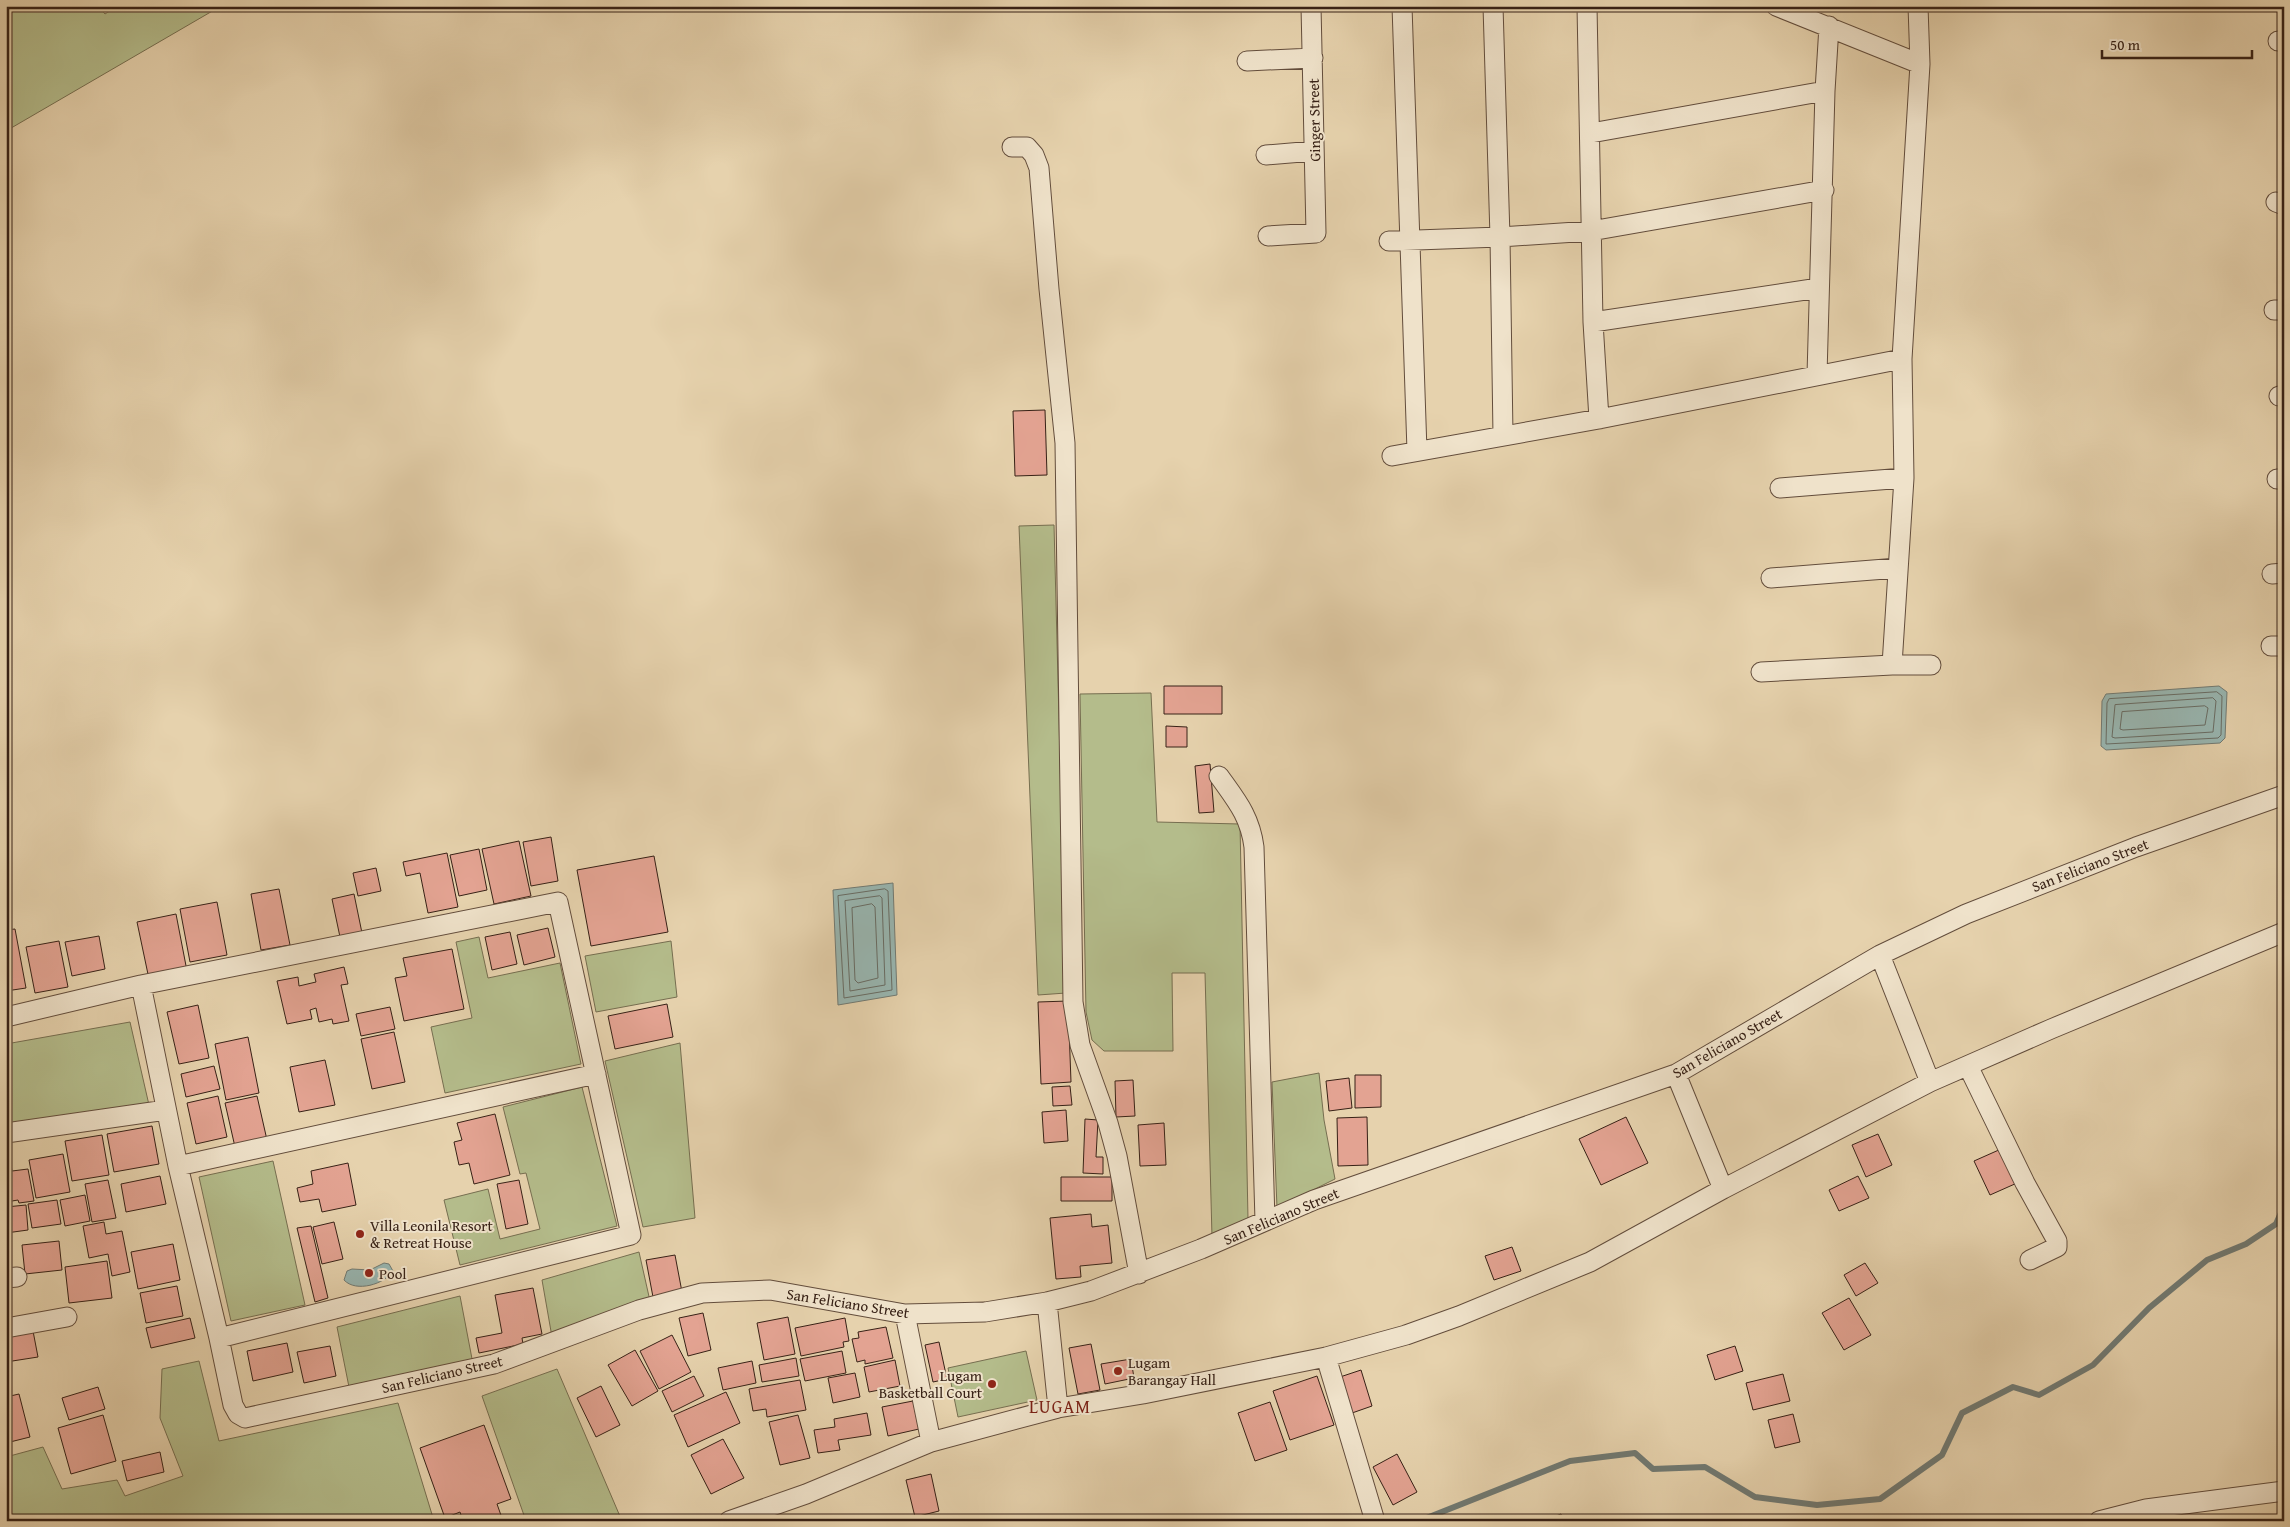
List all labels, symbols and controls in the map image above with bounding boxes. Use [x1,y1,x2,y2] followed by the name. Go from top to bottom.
[2102,28,2252,60] scale bar
[2110,34,2141,55] text: 50 m
[1303,77,1325,162] street label: Ginger Street
[2029,833,2152,897] street label: San Feliciano Street
[1668,1003,1786,1083] street label: San Feliciano Street
[1220,1182,1343,1250] street label: San Feliciano Street
[370,1215,494,1253] place label: Villa Leonila Resort & Retreat House
[354,1228,366,1240] marker: Villa Leonila Resort & Retreat House
[379,1263,407,1284] place label: Pool
[363,1267,375,1279] marker: Pool
[785,1283,911,1323] street label: San Feliciano Street
[379,1350,505,1398] street label: San Feliciano Street
[1128,1352,1216,1390] place label: Lugam Barangay Hall
[879,1365,983,1403] place label: Lugam Basketball Court
[1112,1365,1124,1377] marker: Lugam Barangay Hall
[986,1378,998,1390] marker: Lugam Basketball Court
[1029,1393,1091,1420] district label: LUGAM

